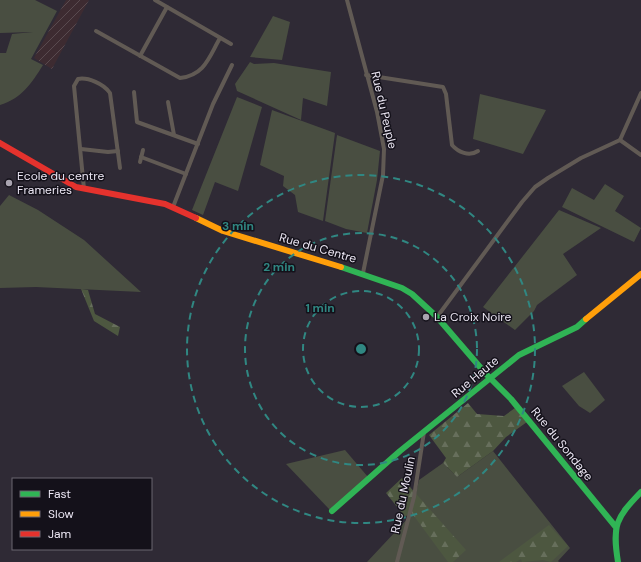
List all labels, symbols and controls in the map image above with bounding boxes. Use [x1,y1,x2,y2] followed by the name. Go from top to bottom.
[367,70,401,150] street label: Rue du Peuple
[17,168,105,198] place label: Ecole du centre Frameries
[4,178,14,188] marker: Ecole du centre Frameries
[222,218,254,234] text: 3 min
[278,229,359,267] street label: Rue du Centre
[263,259,295,275] text: 2 min
[305,300,335,316] text: 1 min
[434,309,512,325] place label: La Croix Noire
[421,312,431,322] marker: La Croix Noire
[354,342,368,356] centre of rings
[448,352,502,401] street label: Rue Haute
[527,404,597,484] street label: Rue du Sondage
[387,455,419,535] street label: Rue du Moulin
[12,478,152,550] legend
[48,486,71,502] text: Fast
[48,506,74,522] text: Slow
[48,526,71,542] text: Jam

